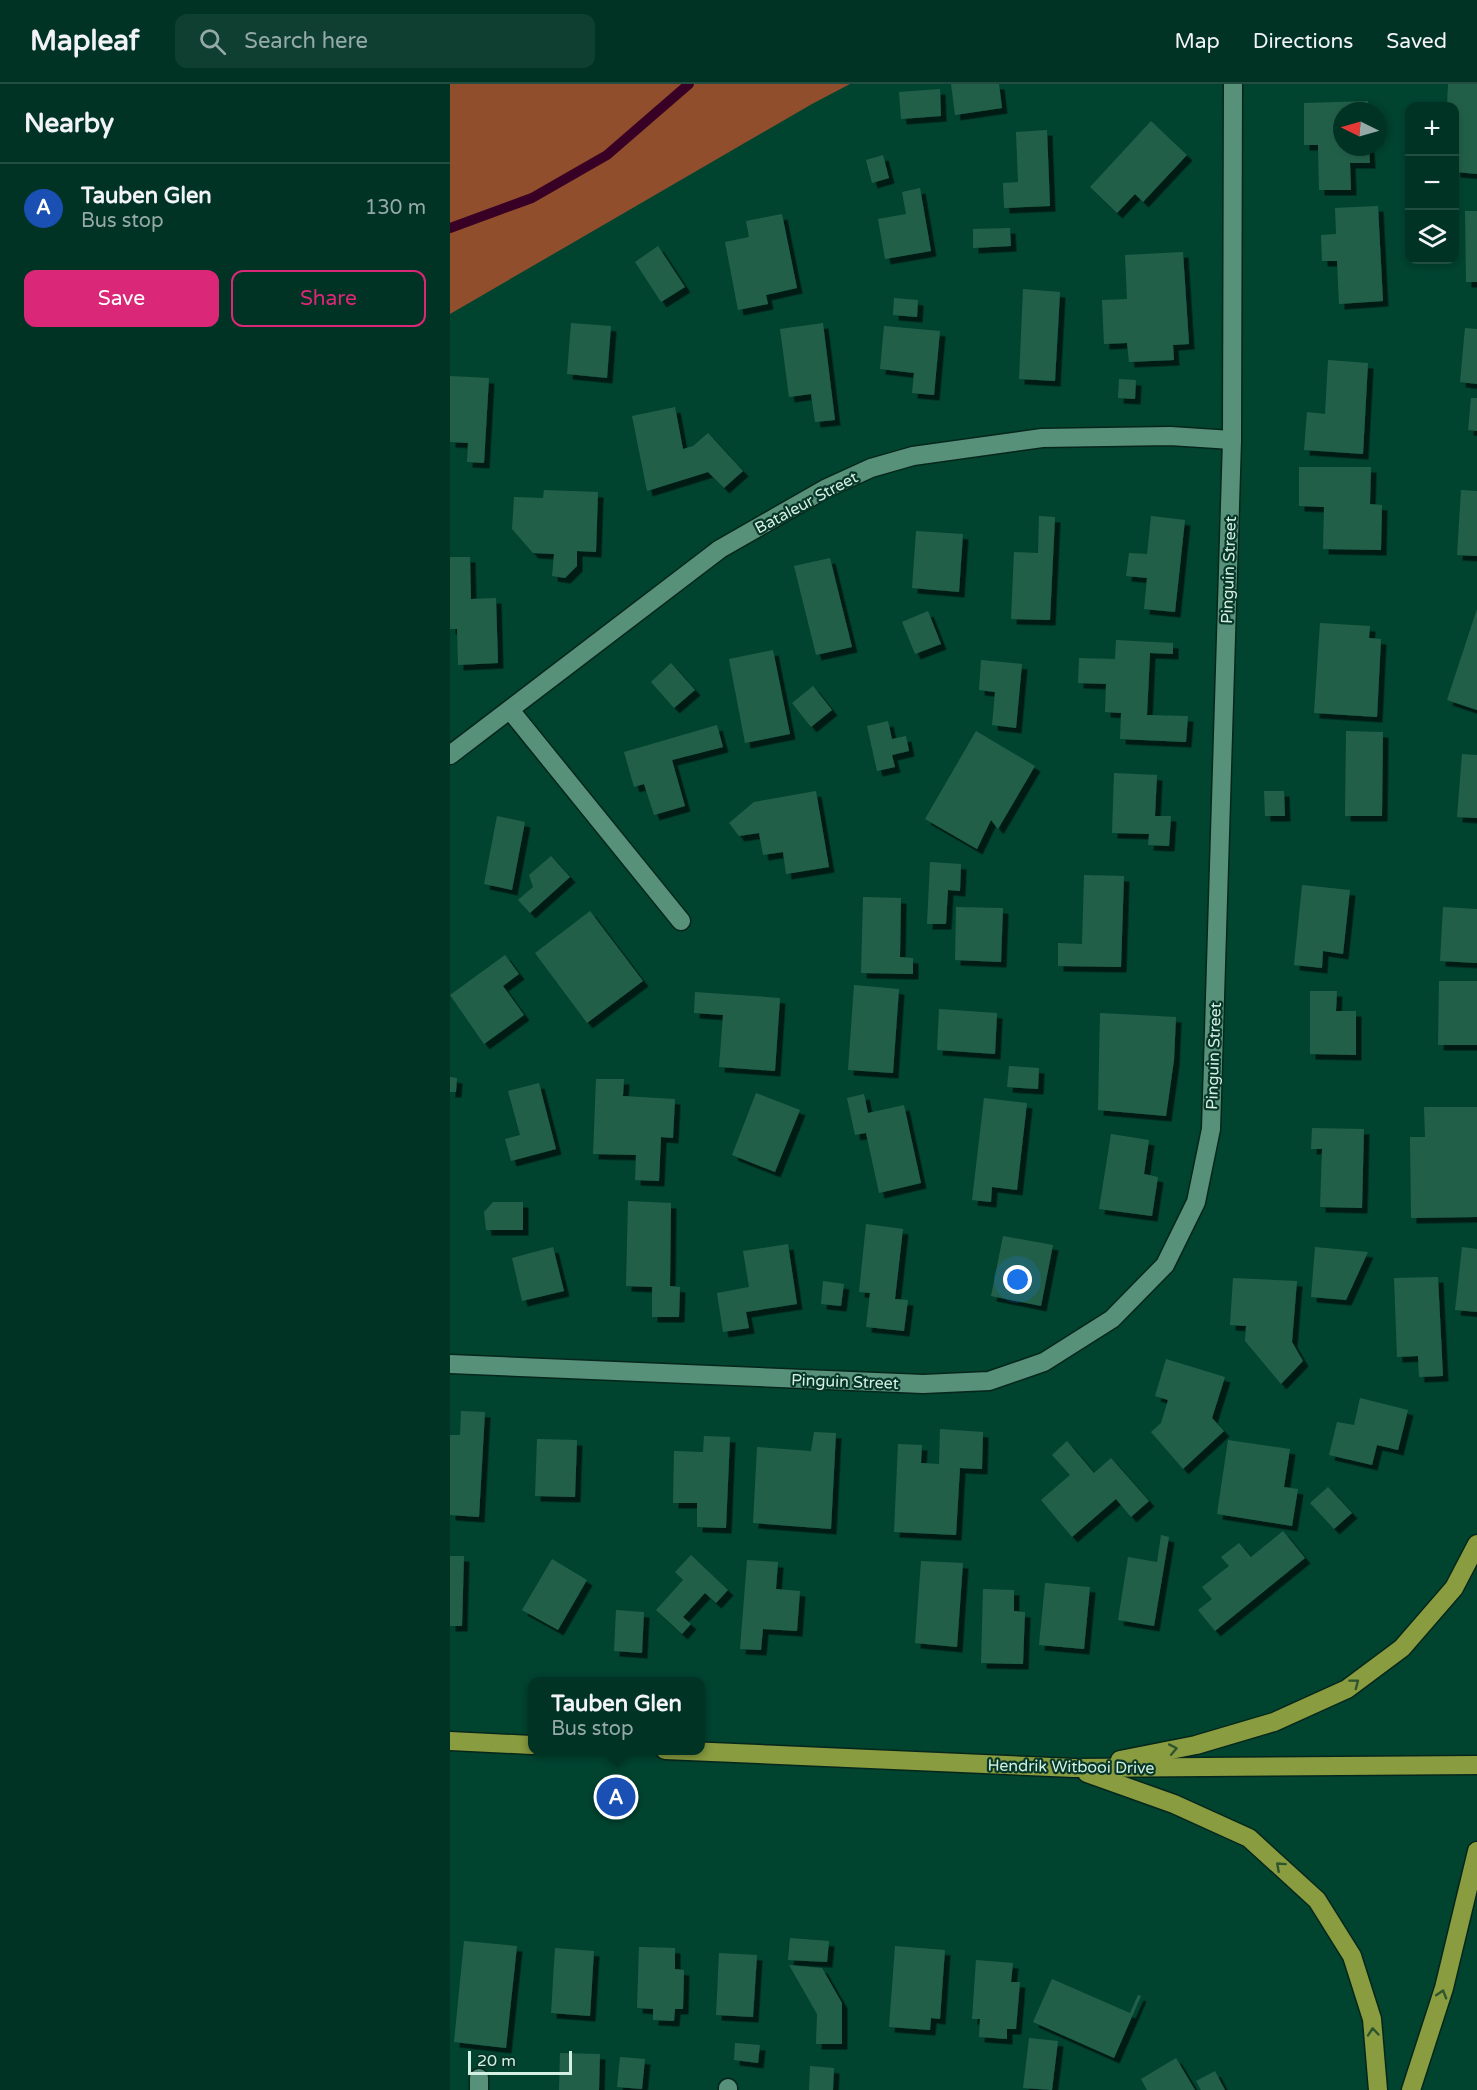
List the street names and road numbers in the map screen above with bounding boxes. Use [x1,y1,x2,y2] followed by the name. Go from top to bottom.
[752,467,861,538] street label: Bataleur Street
[1217,516,1241,624] street label: Pinguin Street
[1202,1002,1226,1110] street label: Pinguin Street
[791,1370,899,1394] street label: Pinguin Street
[987,1756,1155,1778] street label: Hendrik Witbooi Drive

